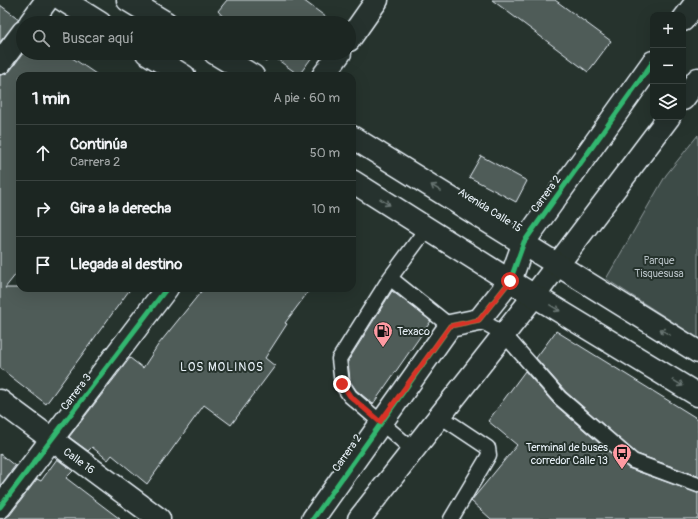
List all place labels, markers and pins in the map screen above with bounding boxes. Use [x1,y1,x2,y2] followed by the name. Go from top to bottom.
[372,320,394,348] fuel station icon: Texaco
[397,325,430,338] place label: Texaco
[526,441,608,467] place label: Terminal de buses corredor Calle 13
[611,442,633,470] bus stop icon: Terminal de buses corredor Calle 13

